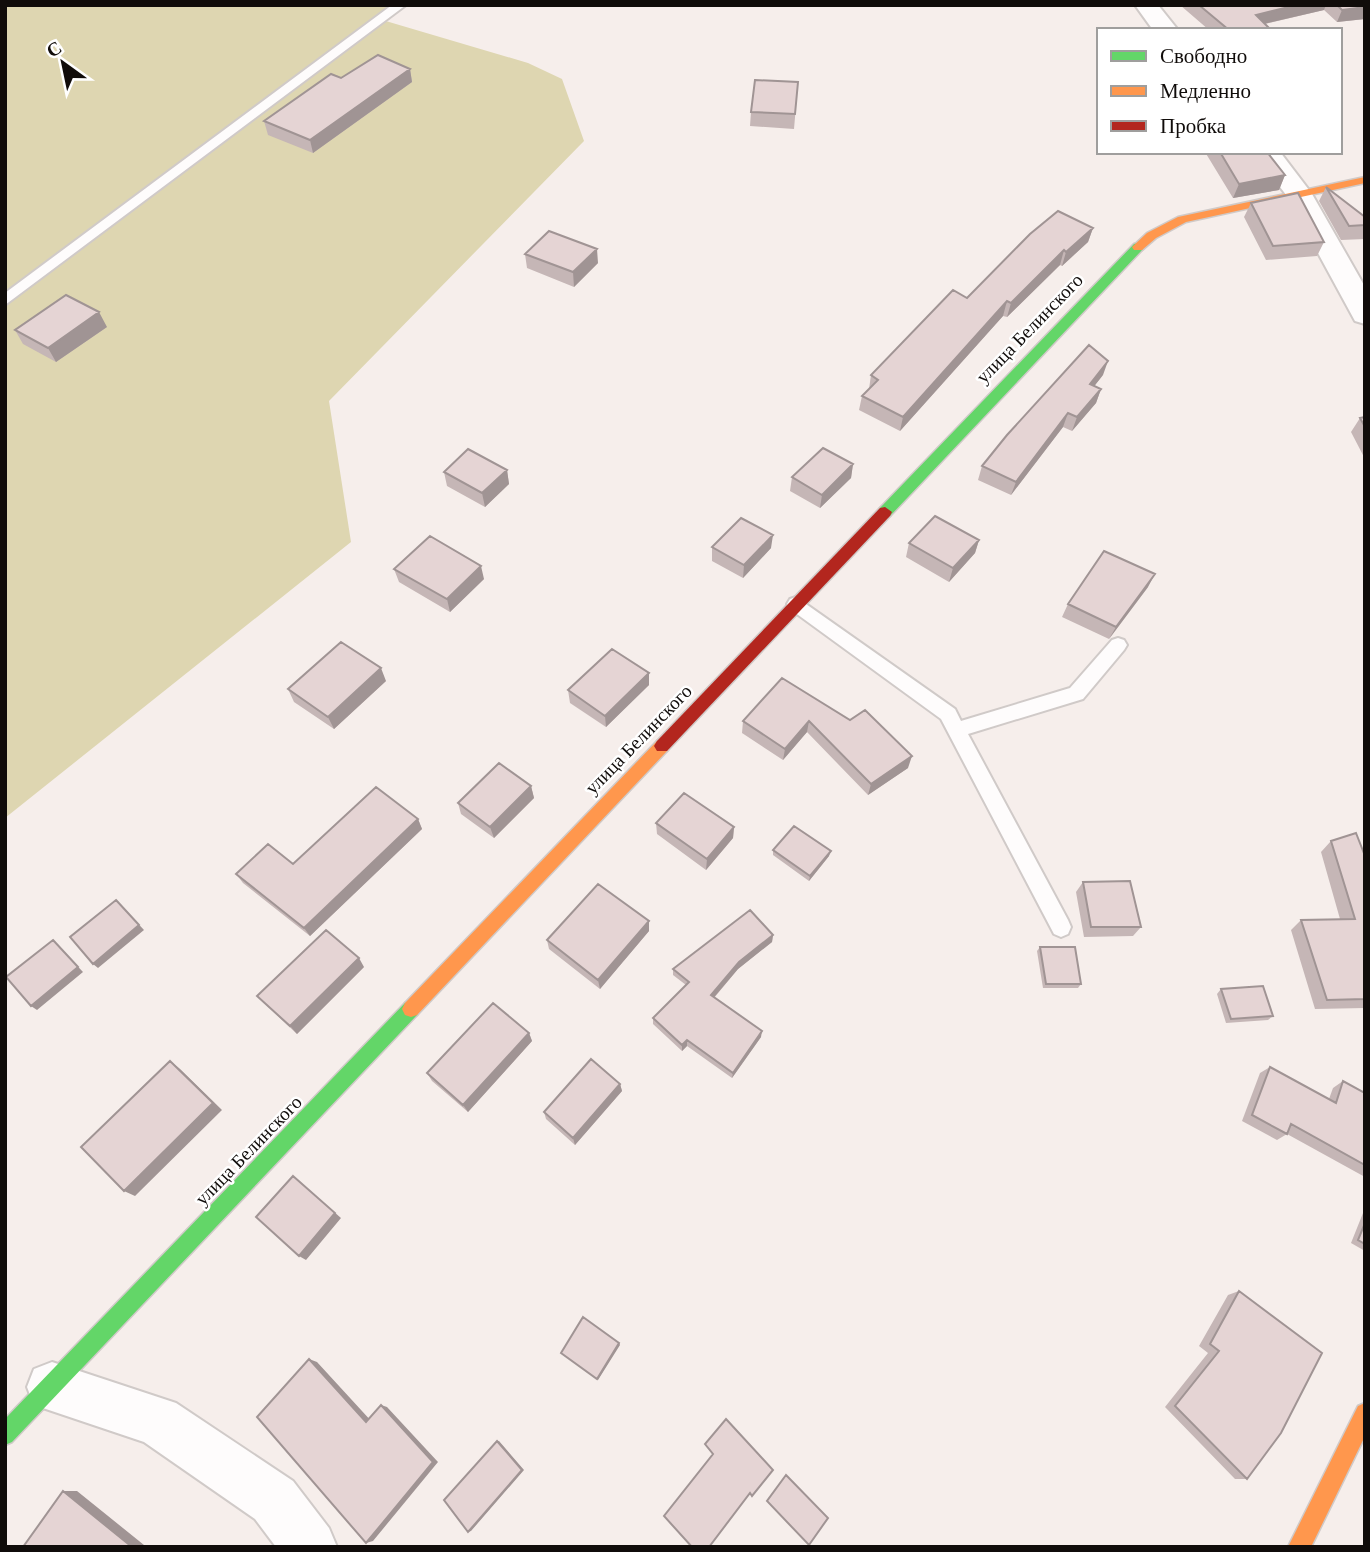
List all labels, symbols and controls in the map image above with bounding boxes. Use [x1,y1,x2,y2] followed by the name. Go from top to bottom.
[28,28,98,98] north arrow
[1097,28,1342,154] legend
[43,37,65,62] text: С
[1160,44,1247,68] text: Свободно
[1160,79,1251,103] text: Медленно
[1160,114,1227,138] text: Пробка
[972,269,1087,387] street label: улица Белинского
[581,680,696,798] street label: улица Белинского
[191,1091,306,1209] street label: улица Белинского

